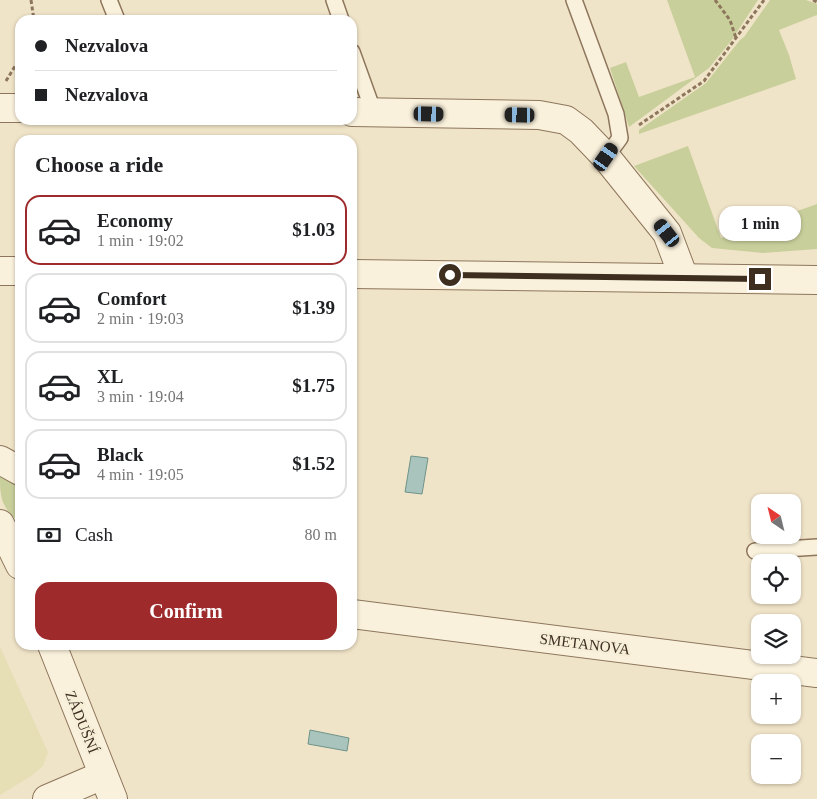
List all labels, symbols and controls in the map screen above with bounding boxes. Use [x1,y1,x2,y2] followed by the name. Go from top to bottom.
[65,35,148,56] text: Nezvalova
[65,84,148,105] text: Nezvalova
[413,106,444,122] car
[504,107,535,123] car
[591,140,620,174] car
[35,152,163,177] text: Choose a ride
[719,206,801,242] callout: 1 min
[37,208,82,253] icon: car
[97,210,173,231] text: Economy
[741,215,779,232] text: 1 min
[651,217,682,249] car
[292,219,335,240] text: $1.03
[97,232,184,249] text: 1 min · 19:02
[439,264,461,286] route start
[749,268,771,290] route end
[37,286,82,331] icon: car
[97,288,167,309] text: Comfort
[292,297,335,318] text: $1.39
[97,310,184,327] text: 2 min · 19:03
[37,364,82,409] icon: car
[97,366,123,387] text: XL
[292,375,335,396] text: $1.75
[97,388,184,405] text: 3 min · 19:04
[37,442,82,487] icon: car
[97,444,143,465] text: Black
[292,453,335,474] text: $1.52
[97,466,184,483] text: 4 min · 19:05
[751,494,801,544] north arrow
[751,494,801,784] map controls
[35,521,63,549] icon: cash
[75,524,113,545] text: Cash
[305,526,337,543] text: 80 m
[751,554,801,604] button: locate
[35,582,337,640] button: Confirm
[751,614,801,664] button: layers
[539,631,631,658] street label: SMETANOVA
[751,674,801,724] button: +
[62,688,102,756] street label: ZÁDUŠNÍ
[751,734,801,784] button: −

